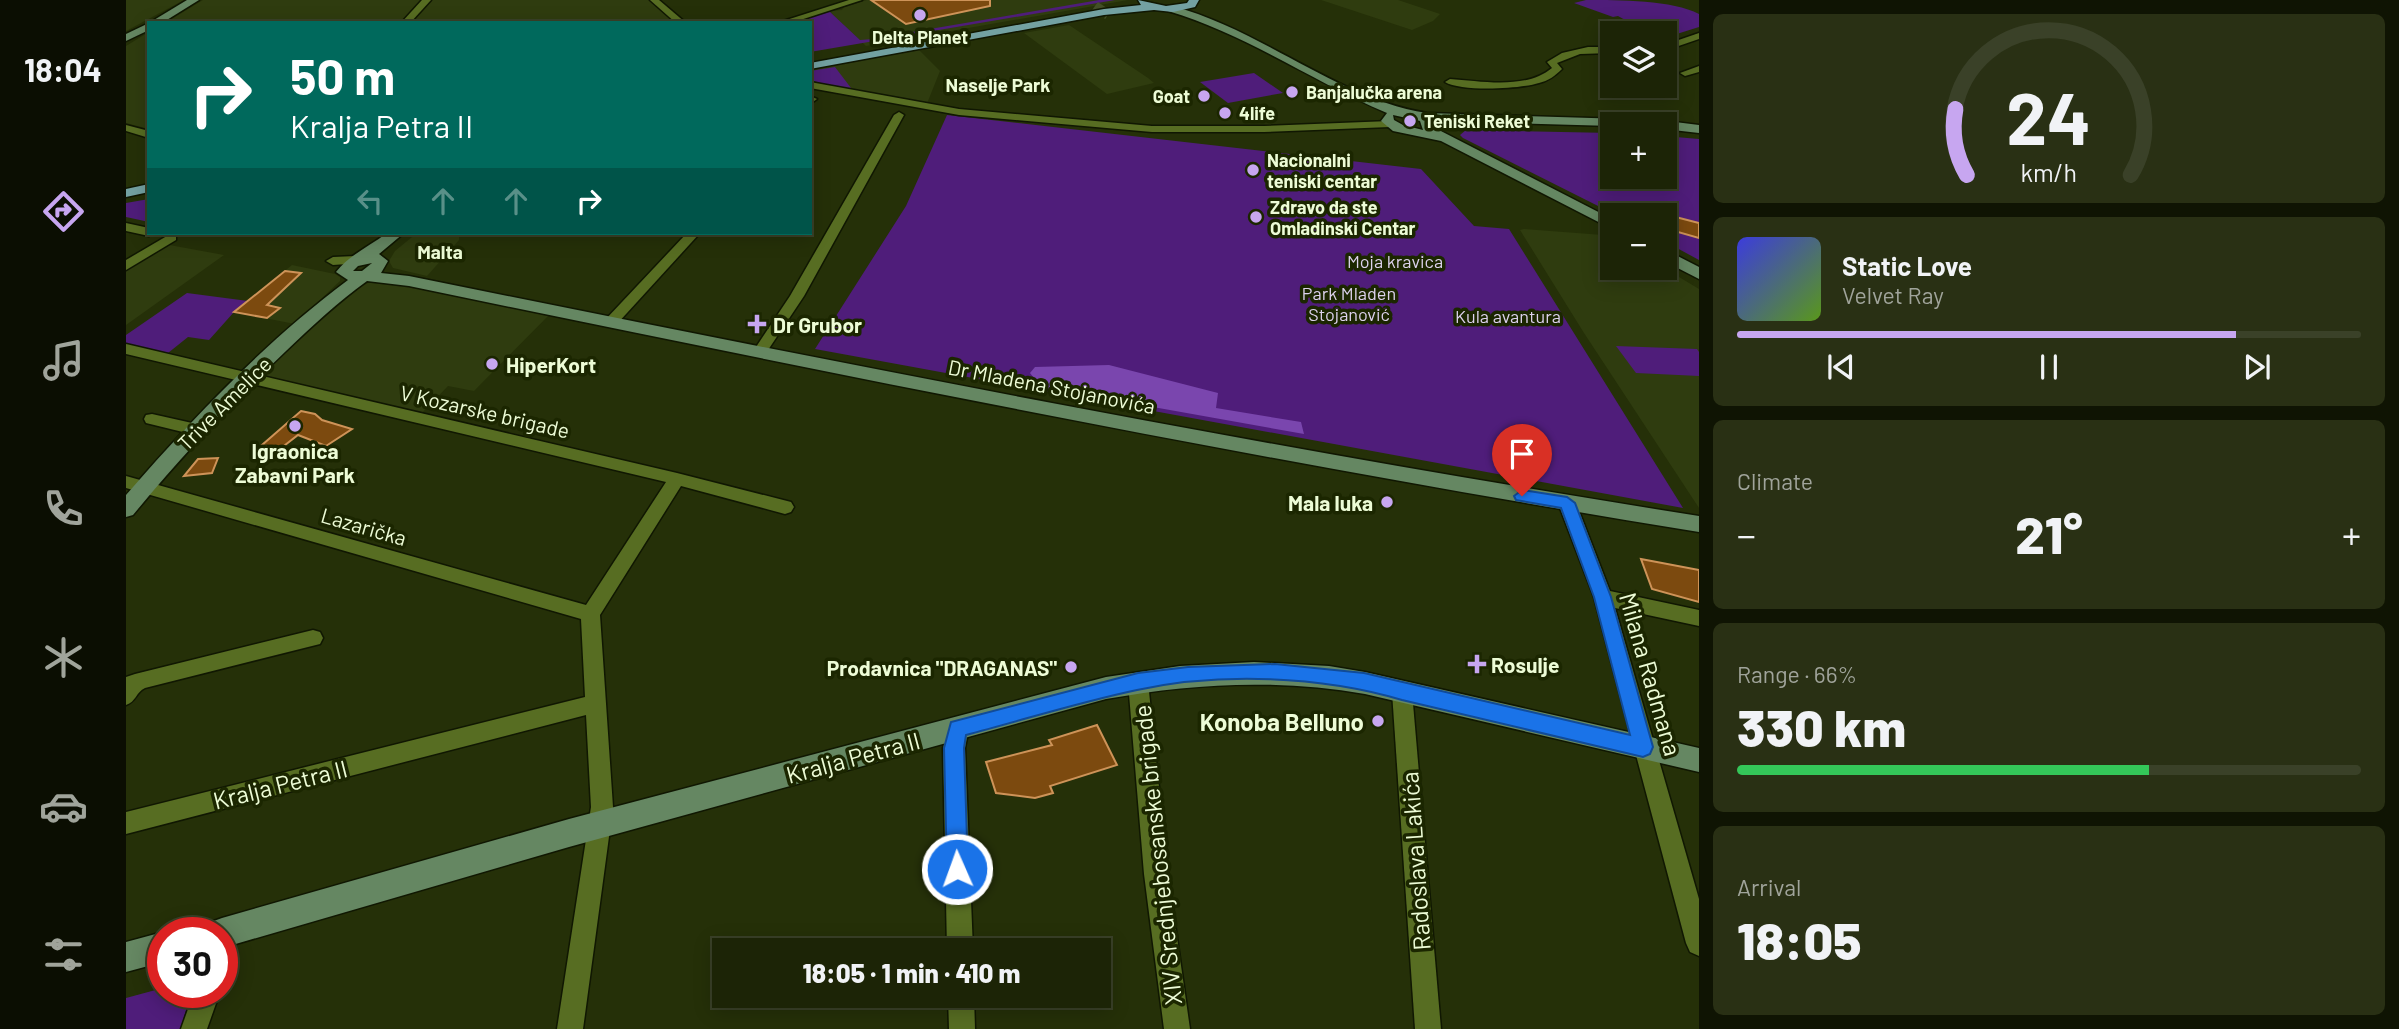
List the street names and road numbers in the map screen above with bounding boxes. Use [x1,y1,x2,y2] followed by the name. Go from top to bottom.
[172,351,276,455] street label: Trive Amelice
[946,354,1158,418] street label: Dr Mladena Stojanovića
[398,379,572,443] street label: V Kozarske brigade
[318,502,410,550] street label: Lazarička
[1614,589,1688,759] street label: Milana Radmana
[1127,703,1187,1007] street label: XIV Srednjebosanske brigade
[783,725,923,789] street label: Kralja Petra II
[210,753,350,815] street label: Kralja Petra II
[1394,771,1436,951] street label: Radoslava Lakića

